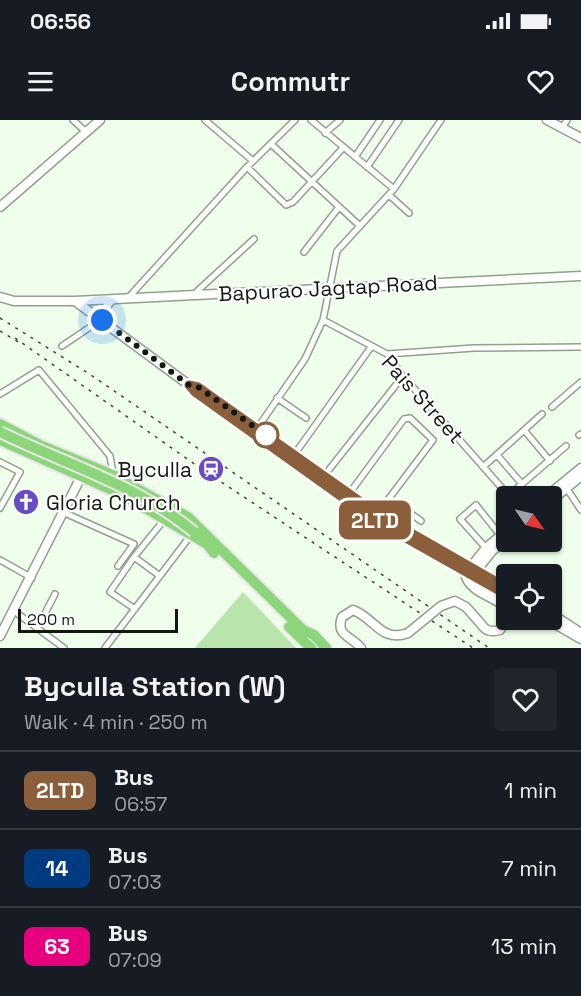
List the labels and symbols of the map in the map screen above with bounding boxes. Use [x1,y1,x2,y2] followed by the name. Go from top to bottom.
[218,269,438,307] street label: Bapurao Jagtap Road
[87,305,117,335] your location
[376,349,470,449] street label: Pais Street
[253,422,279,448] unlabelled marker
[196,454,226,484] station icon: Byculla
[117,456,192,483] place label: Byculla
[496,486,562,552] north arrow
[11,487,41,517] church icon: Gloria Church
[46,489,181,516] place label: Gloria Church
[333,500,417,540] line badge: 2LTD
[18,606,178,634] scale bar

